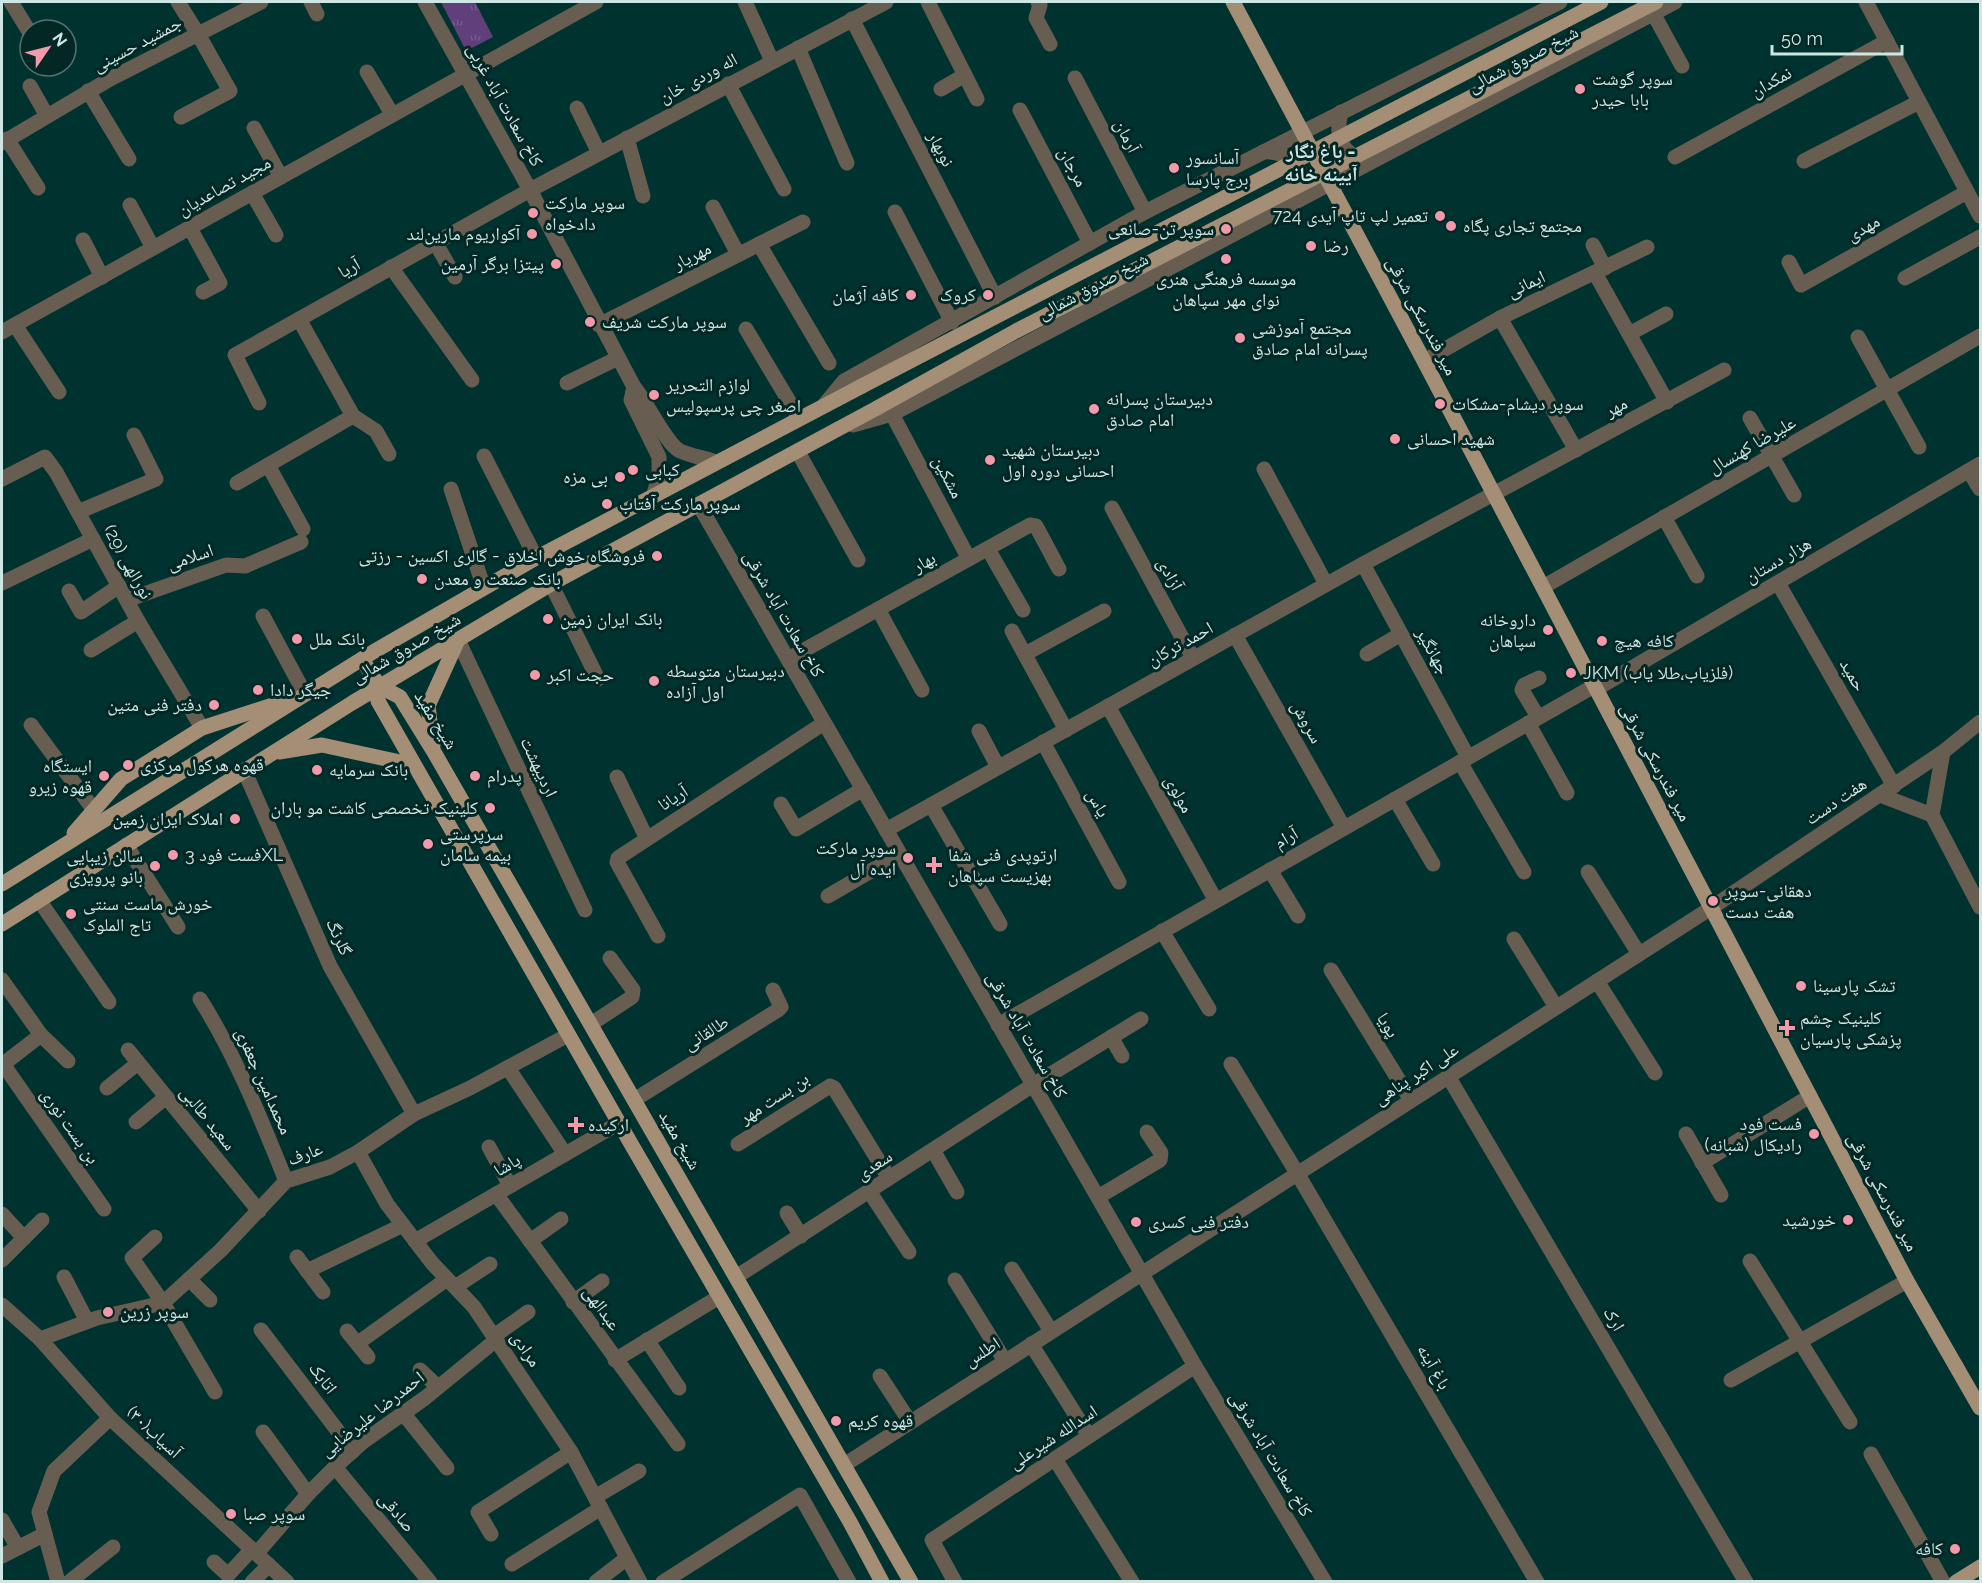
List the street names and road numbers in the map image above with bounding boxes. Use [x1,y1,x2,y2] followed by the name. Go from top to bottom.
[89,11,185,77] street label: جمشید حسینی
[1464,21,1583,98] street label: شیخ صدوق شمالی
[461,40,548,171] street label: کاخ سعادت آباد غربی
[655,48,741,108] street label: اله وردی خان
[1746,62,1796,102] street label: نمکدان
[1109,116,1145,157] street label: آرمان
[923,127,959,170] street label: نوبهار
[1053,143,1093,191] street label: مرجان
[173,151,275,221] street label: مجید تصاعدیان
[1842,210,1884,246] street label: مهدی
[668,237,715,275] street label: مهریار
[1034,248,1153,325] street label: شیخ صدوق شمالی
[334,253,364,282] street label: آریا
[1382,253,1462,379] street label: میر فندرسکی شرقی
[1503,266,1549,302] street label: ایمانی
[1600,392,1631,422] street label: مهر
[1704,411,1800,479] street label: علیرضا کهنسال
[928,452,968,502] street label: مشکین
[99,521,157,603] street label: نورالهی (29)
[1741,532,1815,588] street label: هزار دستان
[164,539,216,575] street label: اسلامی
[738,547,829,682] street label: کاخ سعادت آباد شرقی
[908,547,939,577] street label: بهار
[1152,554,1188,595] street label: آزادی
[348,608,465,689] street label: شیخ صدوق شمالی
[1143,617,1217,671] street label: احمد ترکان
[1411,623,1455,678] street label: جهانگیر
[1836,655,1871,695] street label: حمید
[409,687,463,754] street label: شیخ مفید
[1286,697,1328,747] street label: سروش
[1616,699,1696,825] street label: میر فندرسکی شرقی
[516,734,562,800] street label: اردیبهشت
[1160,771,1198,817] street label: مولوی
[1801,772,1870,829] street label: هفت دست
[654,780,692,815] street label: آریانا
[1081,785,1115,821] street label: یاس
[1270,822,1303,854] street label: آرام
[322,915,357,959] street label: گلرنگ
[981,968,1072,1103] street label: کاخ سعادت آباد شرقی
[1372,1008,1404,1042] street label: پویا
[679,1011,733,1055] street label: طالقانی
[231,1024,297,1138] street label: محمدامین جعفری
[1369,1038,1463,1110] street label: علی اکبر پناهی
[734,1067,813,1129] street label: بن بست مهر
[175,1081,241,1155] street label: سعید طالبی
[36,1084,104,1168] street label: بن بست نوری
[653,1106,706,1174] street label: شیخ مفید
[1843,1129,1923,1255] street label: میر فندرسکی شرقی
[284,1138,325,1170] street label: عارف
[852,1145,896,1185] street label: سعدی
[490,1149,524,1181] street label: پاشا
[578,1281,626,1335] street label: عبدالهی
[1599,1303,1630,1334] street label: ارک
[506,1327,546,1371] street label: مرادی
[960,1332,1004,1372] street label: اطلس
[1412,1340,1456,1394] street label: باغ آینه
[304,1358,342,1398] street label: اتابک
[315,1366,429,1462] street label: احمدرضا علیرضایی
[1224,1387,1317,1522] street label: کاخ سعادت آباد شرقی
[1005,1400,1101,1474] street label: اسدالله شیرعلی
[122,1401,186,1463] street label: آسیاب(۳۰)
[374,1487,420,1537] street label: صادقی

